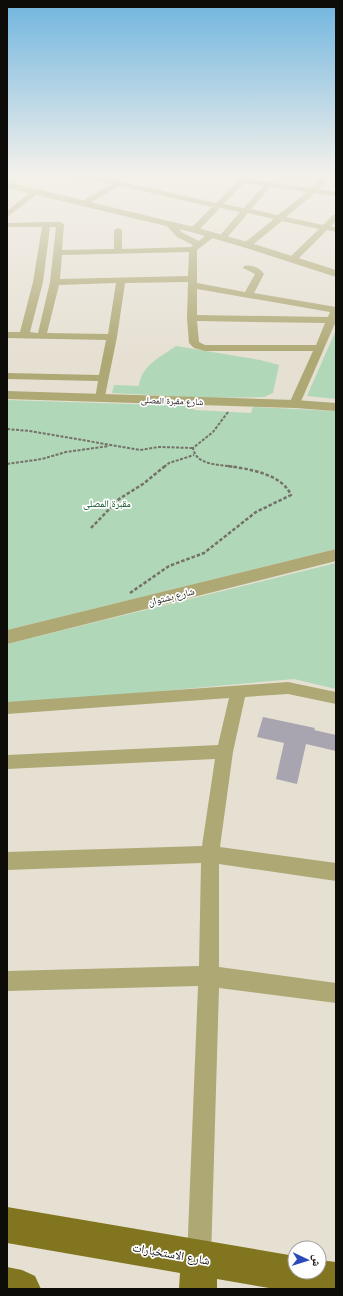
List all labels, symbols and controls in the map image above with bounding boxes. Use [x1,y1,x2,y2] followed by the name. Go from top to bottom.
[141,395,203,408] street label: شارع مقبرة المصلى
[83,498,131,510] park label: مقبرة المصلى
[147,585,196,609] street label: شارع بشتوان
[131,1240,211,1269] street label: شارع الاستخبارات
[287,1240,327,1280] north arrow
[309,1254,323,1267] text: ش

